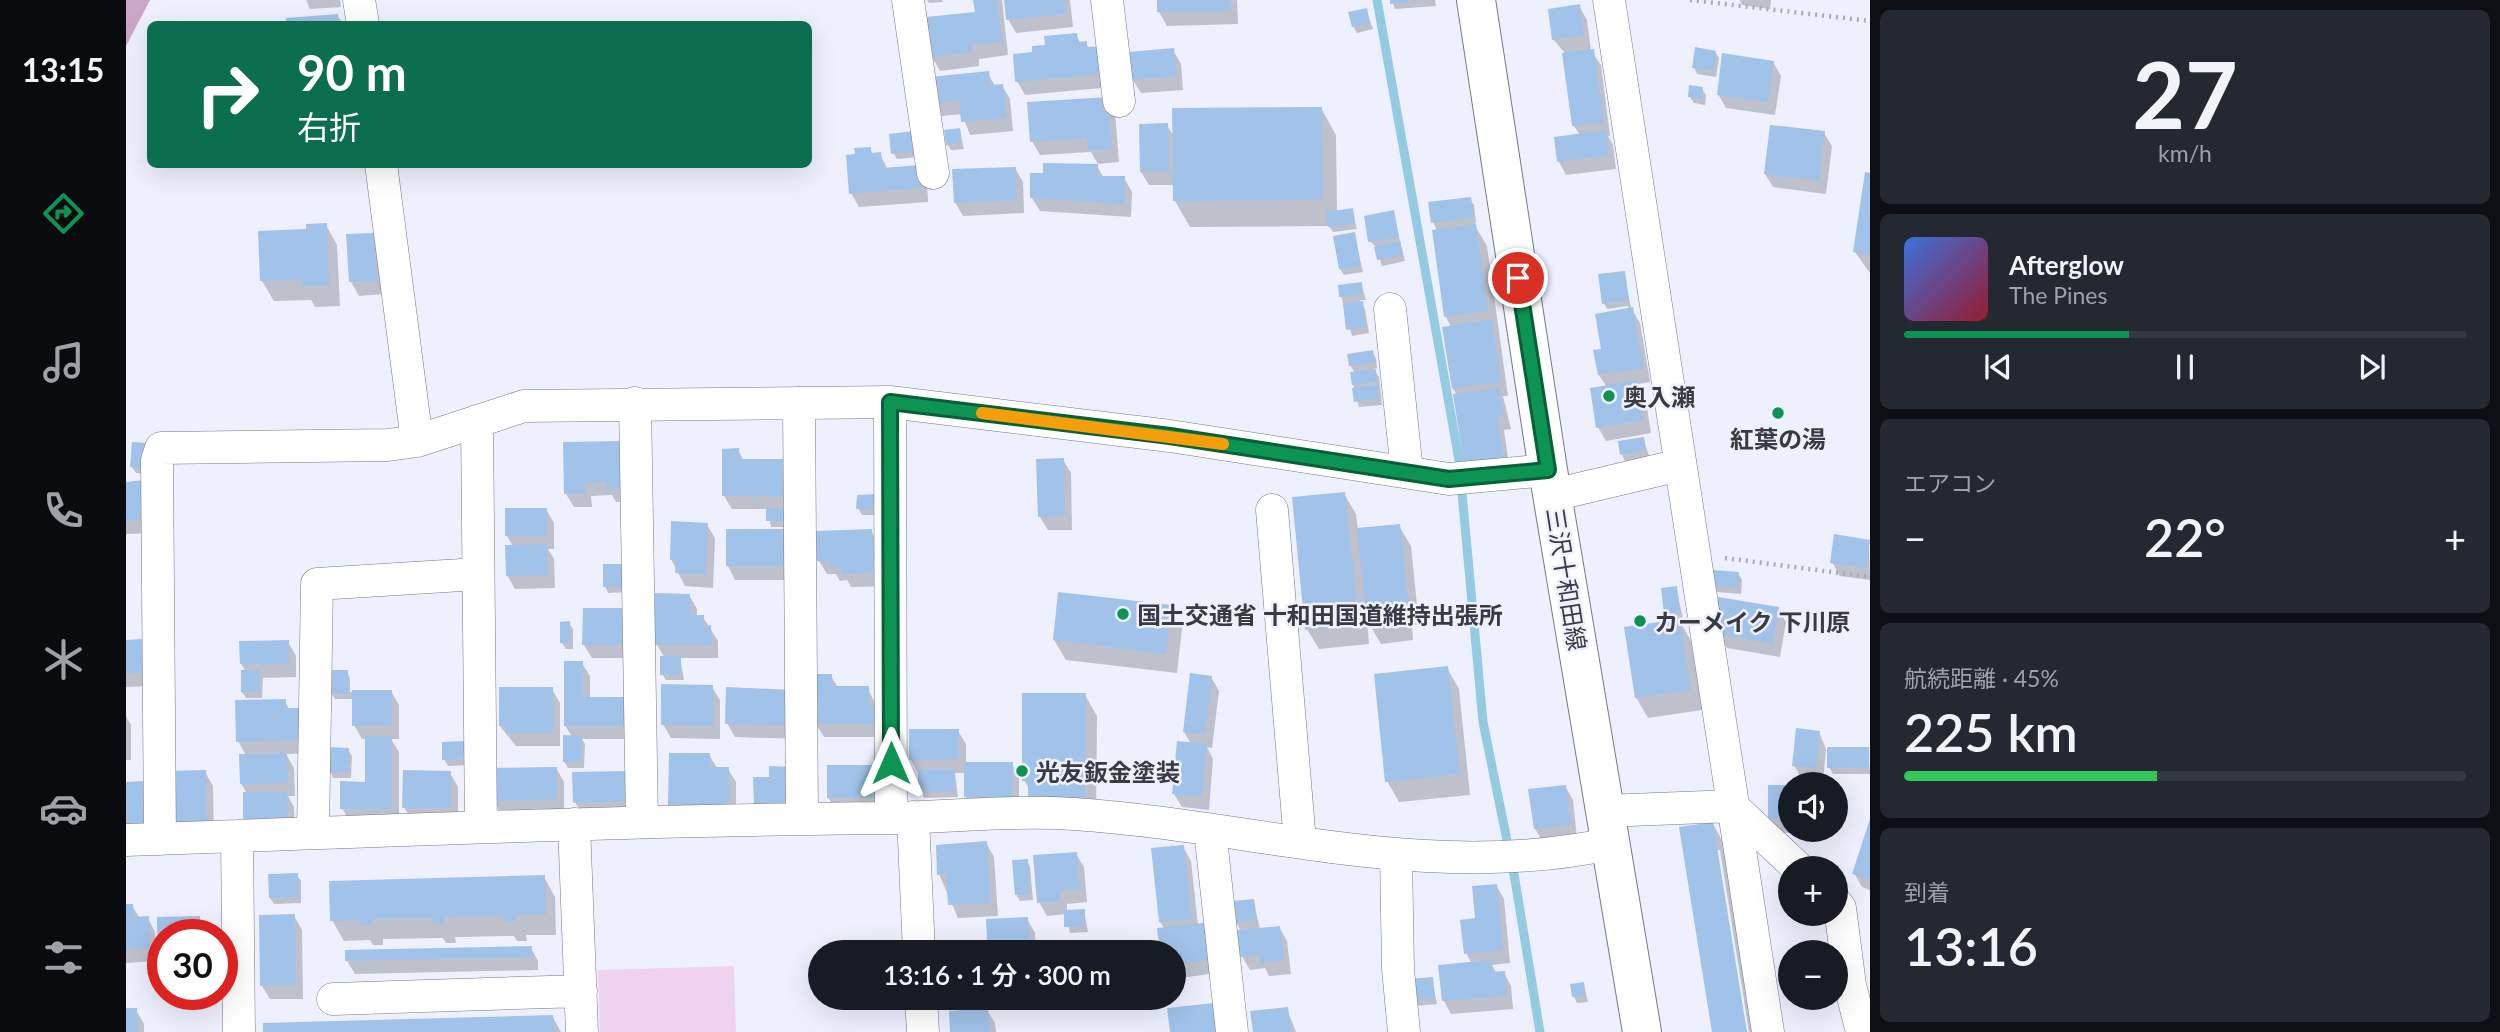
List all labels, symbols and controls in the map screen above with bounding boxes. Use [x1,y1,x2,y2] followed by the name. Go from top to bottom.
[2132,39,2238,148] text: 27
[297,43,407,101] text: 90 m
[182,49,273,140] icon: right
[22,50,104,89] text: 13:15
[297,107,361,146] text: 右折
[2158,139,2212,167] text: km/h
[39,189,88,238] icon: directions
[1488,248,1548,308] pin
[2009,249,2124,281] text: Afterglow
[1499,259,1537,297] icon: arrive
[2009,281,2107,309] text: The Pines
[39,338,88,387] icon: music
[1979,348,2017,386] icon: previous
[2166,348,2204,386] icon: pause
[2353,348,2391,386] icon: next
[1623,382,1695,411] place label: 奥入瀬
[1601,388,1617,404] marker: 奥入瀬
[1770,405,1786,421] marker: 紅葉の湯
[1730,424,1826,453] place label: 紅葉の湯
[1904,469,1996,497] text: エアコン
[39,486,88,535] icon: phone
[1541,506,1593,652] street label: 三沢十和田線
[2144,506,2226,568] text: 22°
[1904,515,1926,561] text: −
[2444,515,2466,561] text: +
[1137,600,1503,629] place label: 国土交通省 十和田国道維持出張所
[1115,606,1131,622] marker: 国土交通省 十和田国道維持出張所
[1654,607,1850,636] place label: カーメイク 下川原
[1632,613,1648,629] marker: カーメイク 下川原
[39,635,88,684] icon: climate
[1904,664,2059,692] text: 航続距離 · 45%
[1904,701,2078,763] text: 225 km
[854,726,928,800] position arrow
[1036,757,1180,786] place label: 光友鈑金塗装
[1014,763,1030,779] marker: 光友鈑金塗装
[1778,772,1848,1010] map controls
[1778,772,1848,842] button: sound
[39,784,88,833] icon: car
[1778,856,1848,926] button: +
[1904,878,1950,906] text: 到着
[1904,915,2038,977] text: 13:16
[147,919,238,1010] speed limit sign: 30
[39,933,88,982] icon: filters
[1778,940,1848,1010] button: −
[883,959,1111,991] text: 13:16 · 1 分 · 300 m

